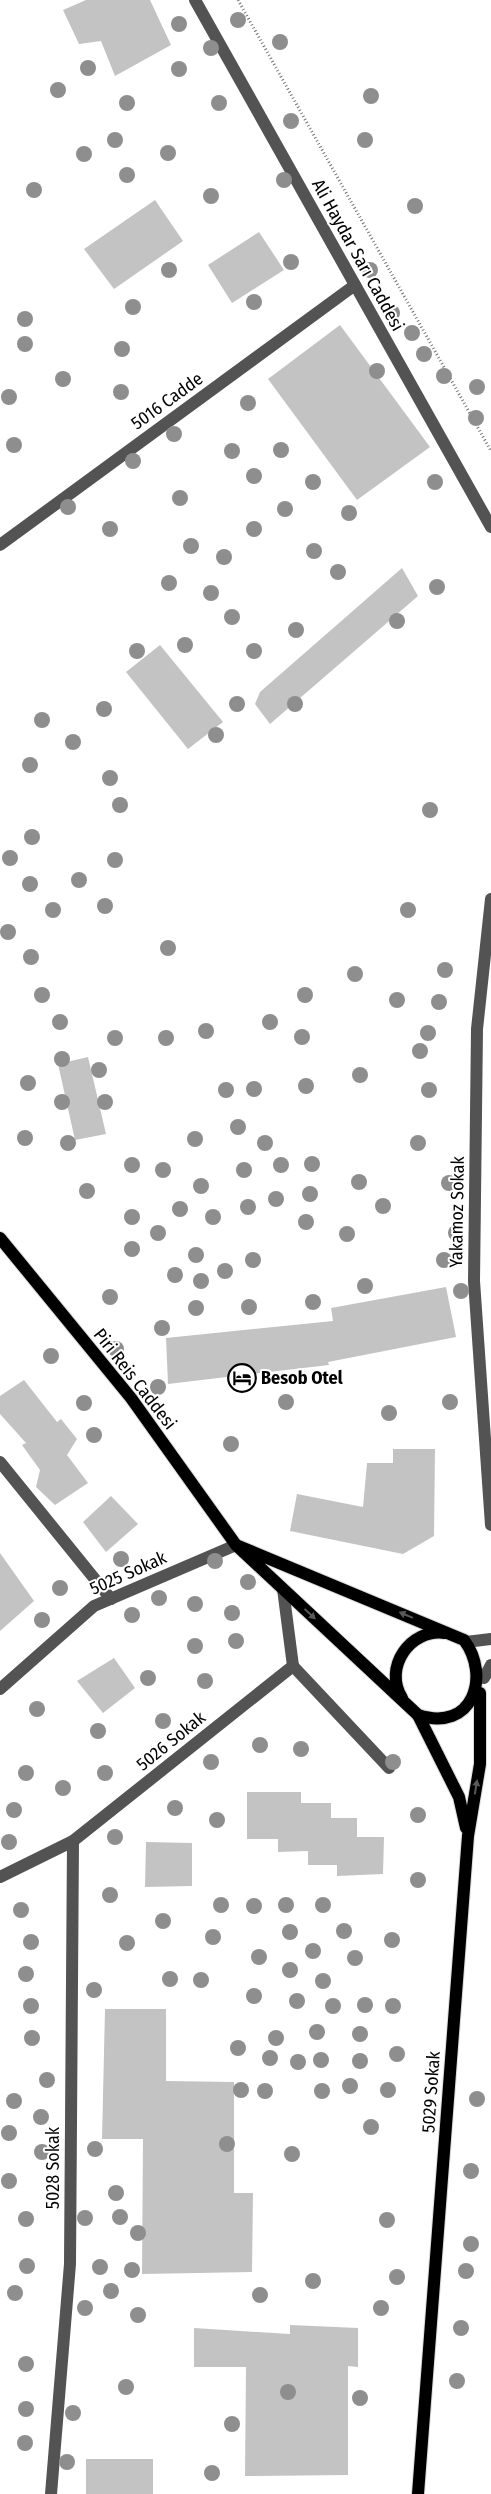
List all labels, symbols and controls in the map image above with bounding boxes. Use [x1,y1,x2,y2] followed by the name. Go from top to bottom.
[307,175,409,335] street label: Ali Haydar Sarı Caddesi
[127,368,207,434] street label: 5016 Cadde
[445,1155,469,1268] street label: Yakamoz Sokak
[89,1324,181,1434] street label: Piri Reis Caddesi
[227,1363,257,1393] hotel icon: Besob Otel
[261,1367,343,1389] place label: Besob Otel
[86,1546,170,1600] street label: 5025 Sokak
[303,1608,315,1620] one-way arrow
[399,1611,413,1619] one-way arrow
[132,1706,210,1775] street label: 5026 Sokak
[472,1779,480,1795] one-way arrow
[417,2050,445,2134] street label: 5029 Sokak
[42,2126,64,2209] street label: 5028 Sokak

